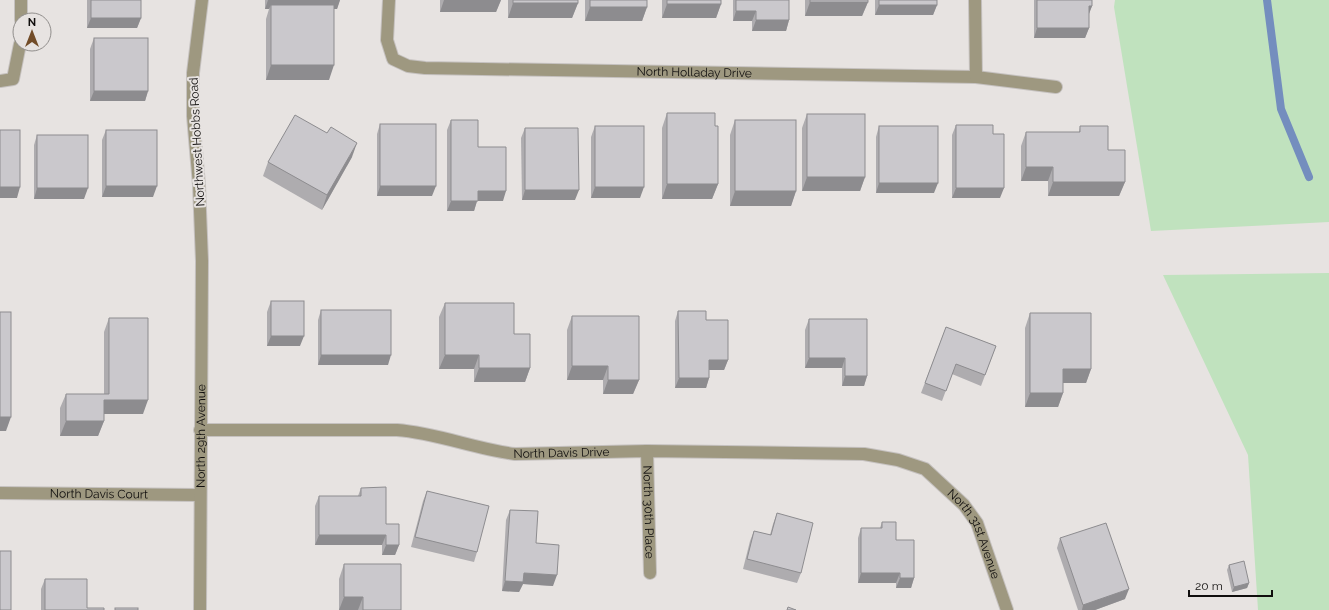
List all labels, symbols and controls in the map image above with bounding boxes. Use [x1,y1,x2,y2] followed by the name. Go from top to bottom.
[12,12,52,52] north arrow
[28,16,36,29] text: N
[637,64,752,80] street label: North Holladay Drive
[187,77,207,207] street label: Northwest Hobbs Road
[194,384,208,488] street label: North 29th Avenue
[513,445,610,461] street label: North Davis Drive
[640,465,657,559] street label: North 30th Place
[944,486,1003,581] street label: North 31st Avenue
[50,487,148,501] street label: North Davis Court
[1189,572,1272,598] scale bar
[1195,579,1223,593] text: 20 m

